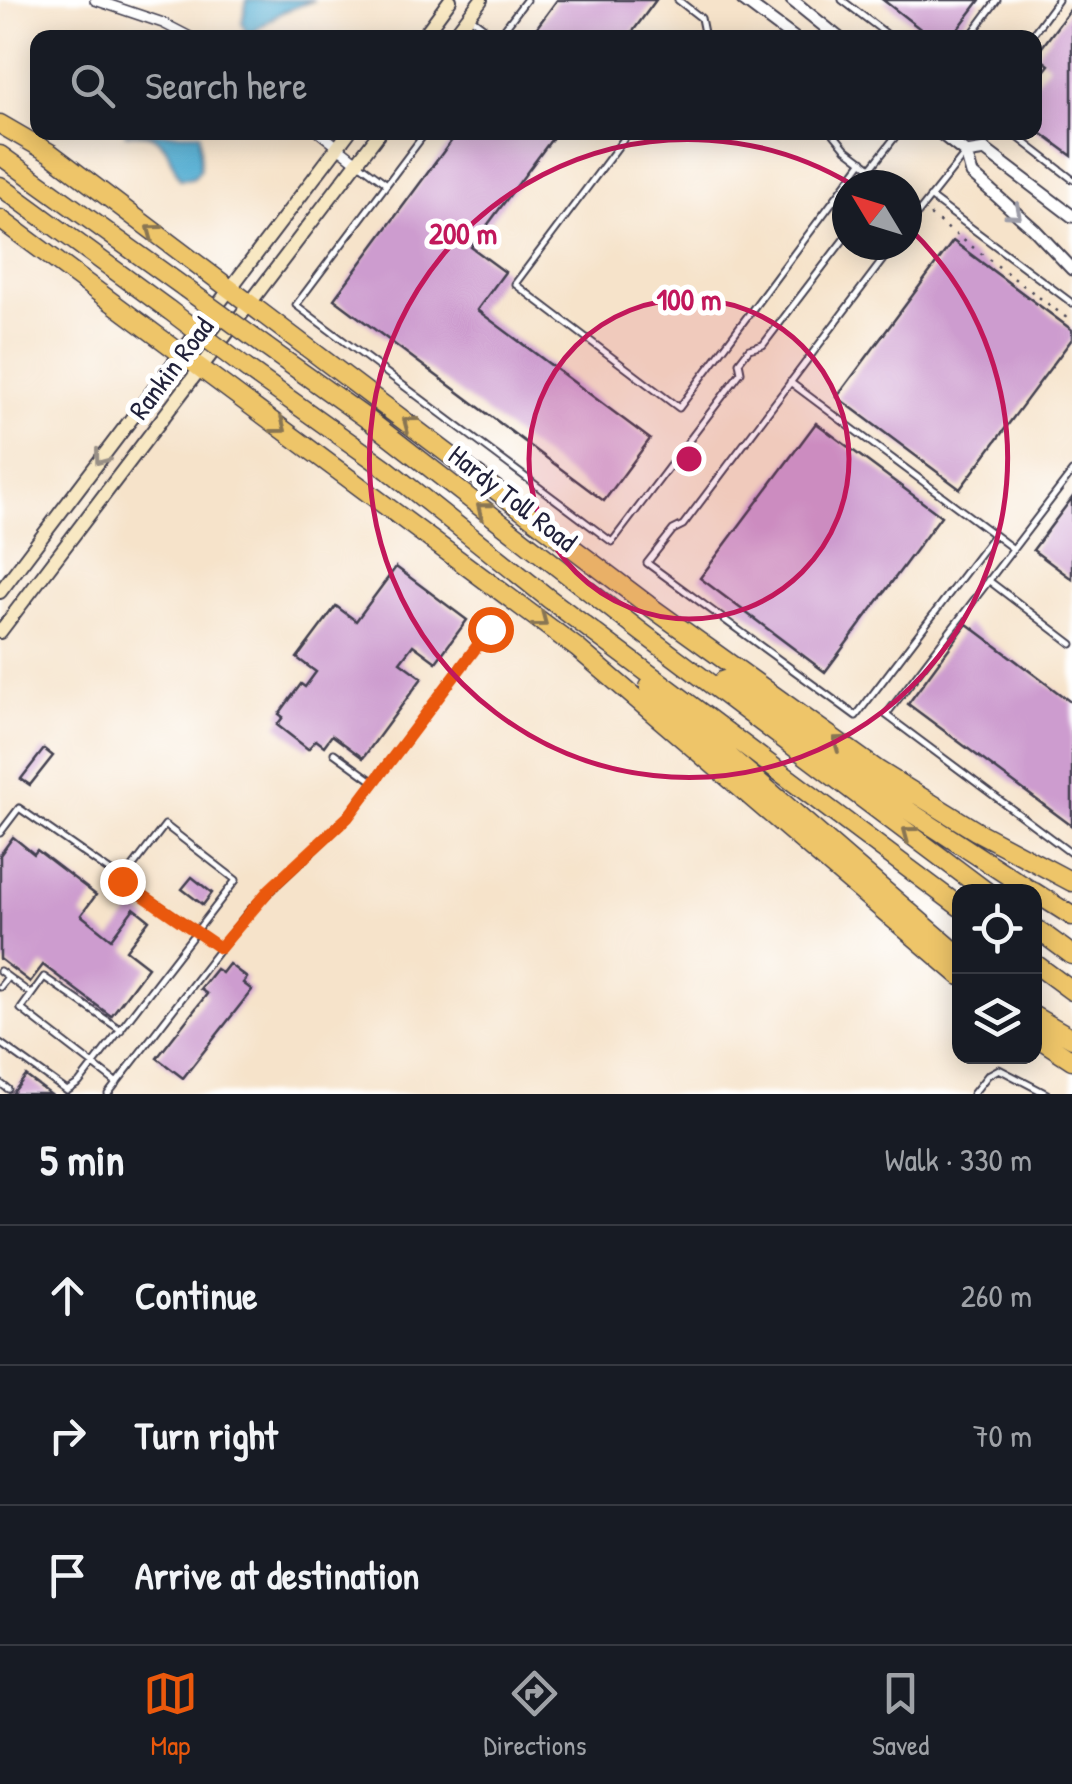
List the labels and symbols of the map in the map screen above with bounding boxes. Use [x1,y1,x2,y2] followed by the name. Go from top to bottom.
[832,170,922,260] north arrow
[1004,201,1022,219] one-way arrow
[429,213,497,253] text: 200 m
[146,225,164,242] one-way arrow
[656,279,722,319] text: 100 m
[120,309,222,427] street label: Rankin Road
[269,415,287,432] one-way arrow
[402,418,420,435] one-way arrow
[441,436,585,560] street label: Hardy Toll Road
[671,441,707,477] centre of rings
[95,447,113,465] one-way arrow
[477,503,495,521] one-way arrow
[468,607,514,653] route start
[530,609,548,626] one-way arrow
[832,736,850,754] one-way arrow
[902,827,920,844] one-way arrow
[100,859,146,905] route end

